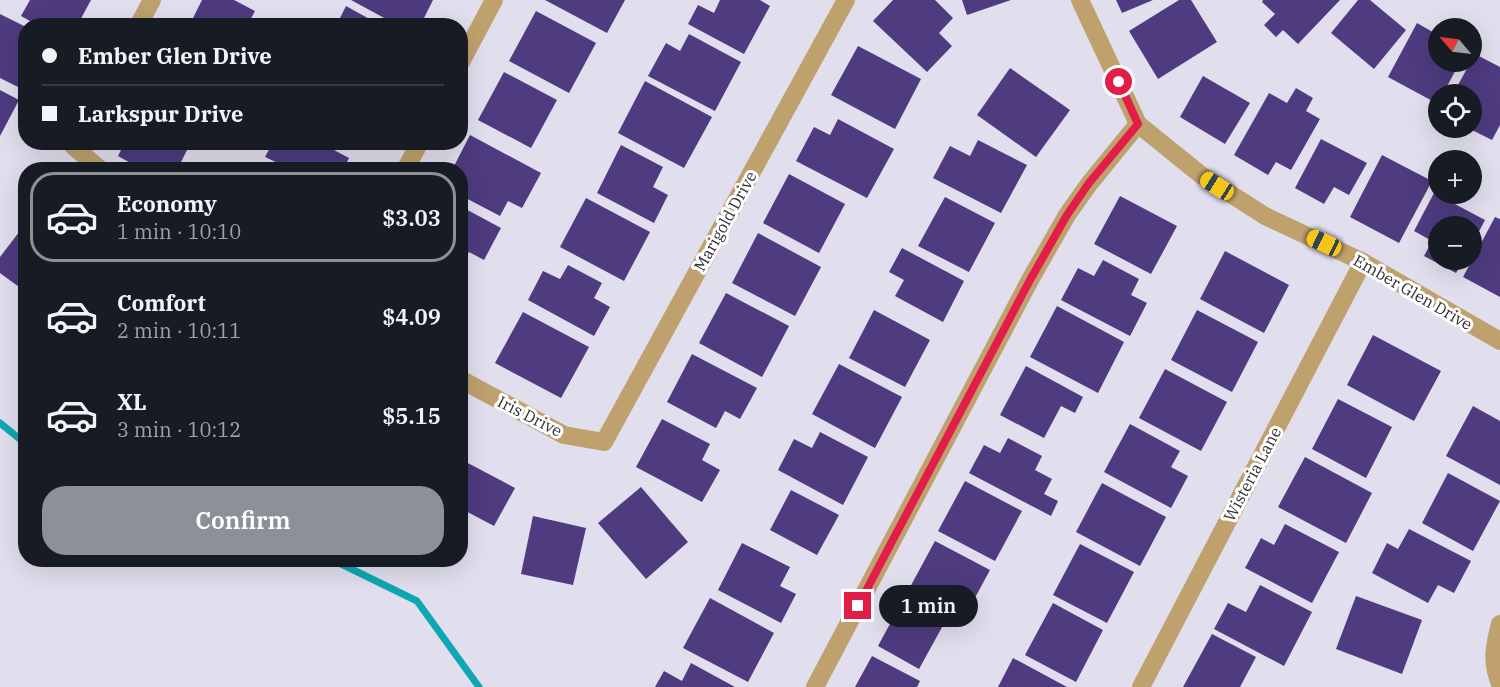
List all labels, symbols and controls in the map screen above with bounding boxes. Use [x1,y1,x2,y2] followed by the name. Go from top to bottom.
[1428,18,1482,72] north arrow
[1428,18,1482,270] map controls
[78,41,272,70] text: Ember Glen Drive
[1105,68,1132,95] route start
[1428,84,1482,138] button: locate
[78,99,243,128] text: Larkspur Drive
[1428,150,1482,204] button: +
[689,168,761,274] street label: Marigold Drive
[1197,169,1237,203] car
[117,189,217,218] text: Economy
[45,190,99,244] icon: car
[382,203,441,232] text: $3.03
[1428,216,1482,270] button: −
[117,218,241,245] text: 1 min · 10:10
[1304,227,1344,259] car
[1350,250,1476,334] street label: Ember Glen Drive
[117,288,206,317] text: Comfort
[45,289,99,343] icon: car
[382,302,441,331] text: $4.09
[117,317,241,344] text: 2 min · 10:11
[117,387,147,416] text: XL
[45,388,99,442] icon: car
[494,391,566,441] street label: Iris Drive
[382,401,441,430] text: $5.15
[117,416,241,443] text: 3 min · 10:12
[1219,423,1285,525] street label: Wisteria Lane
[42,486,444,555] button: Confirm
[879,585,978,627] callout: 1 min
[844,592,871,619] route end
[901,592,956,619] text: 1 min

